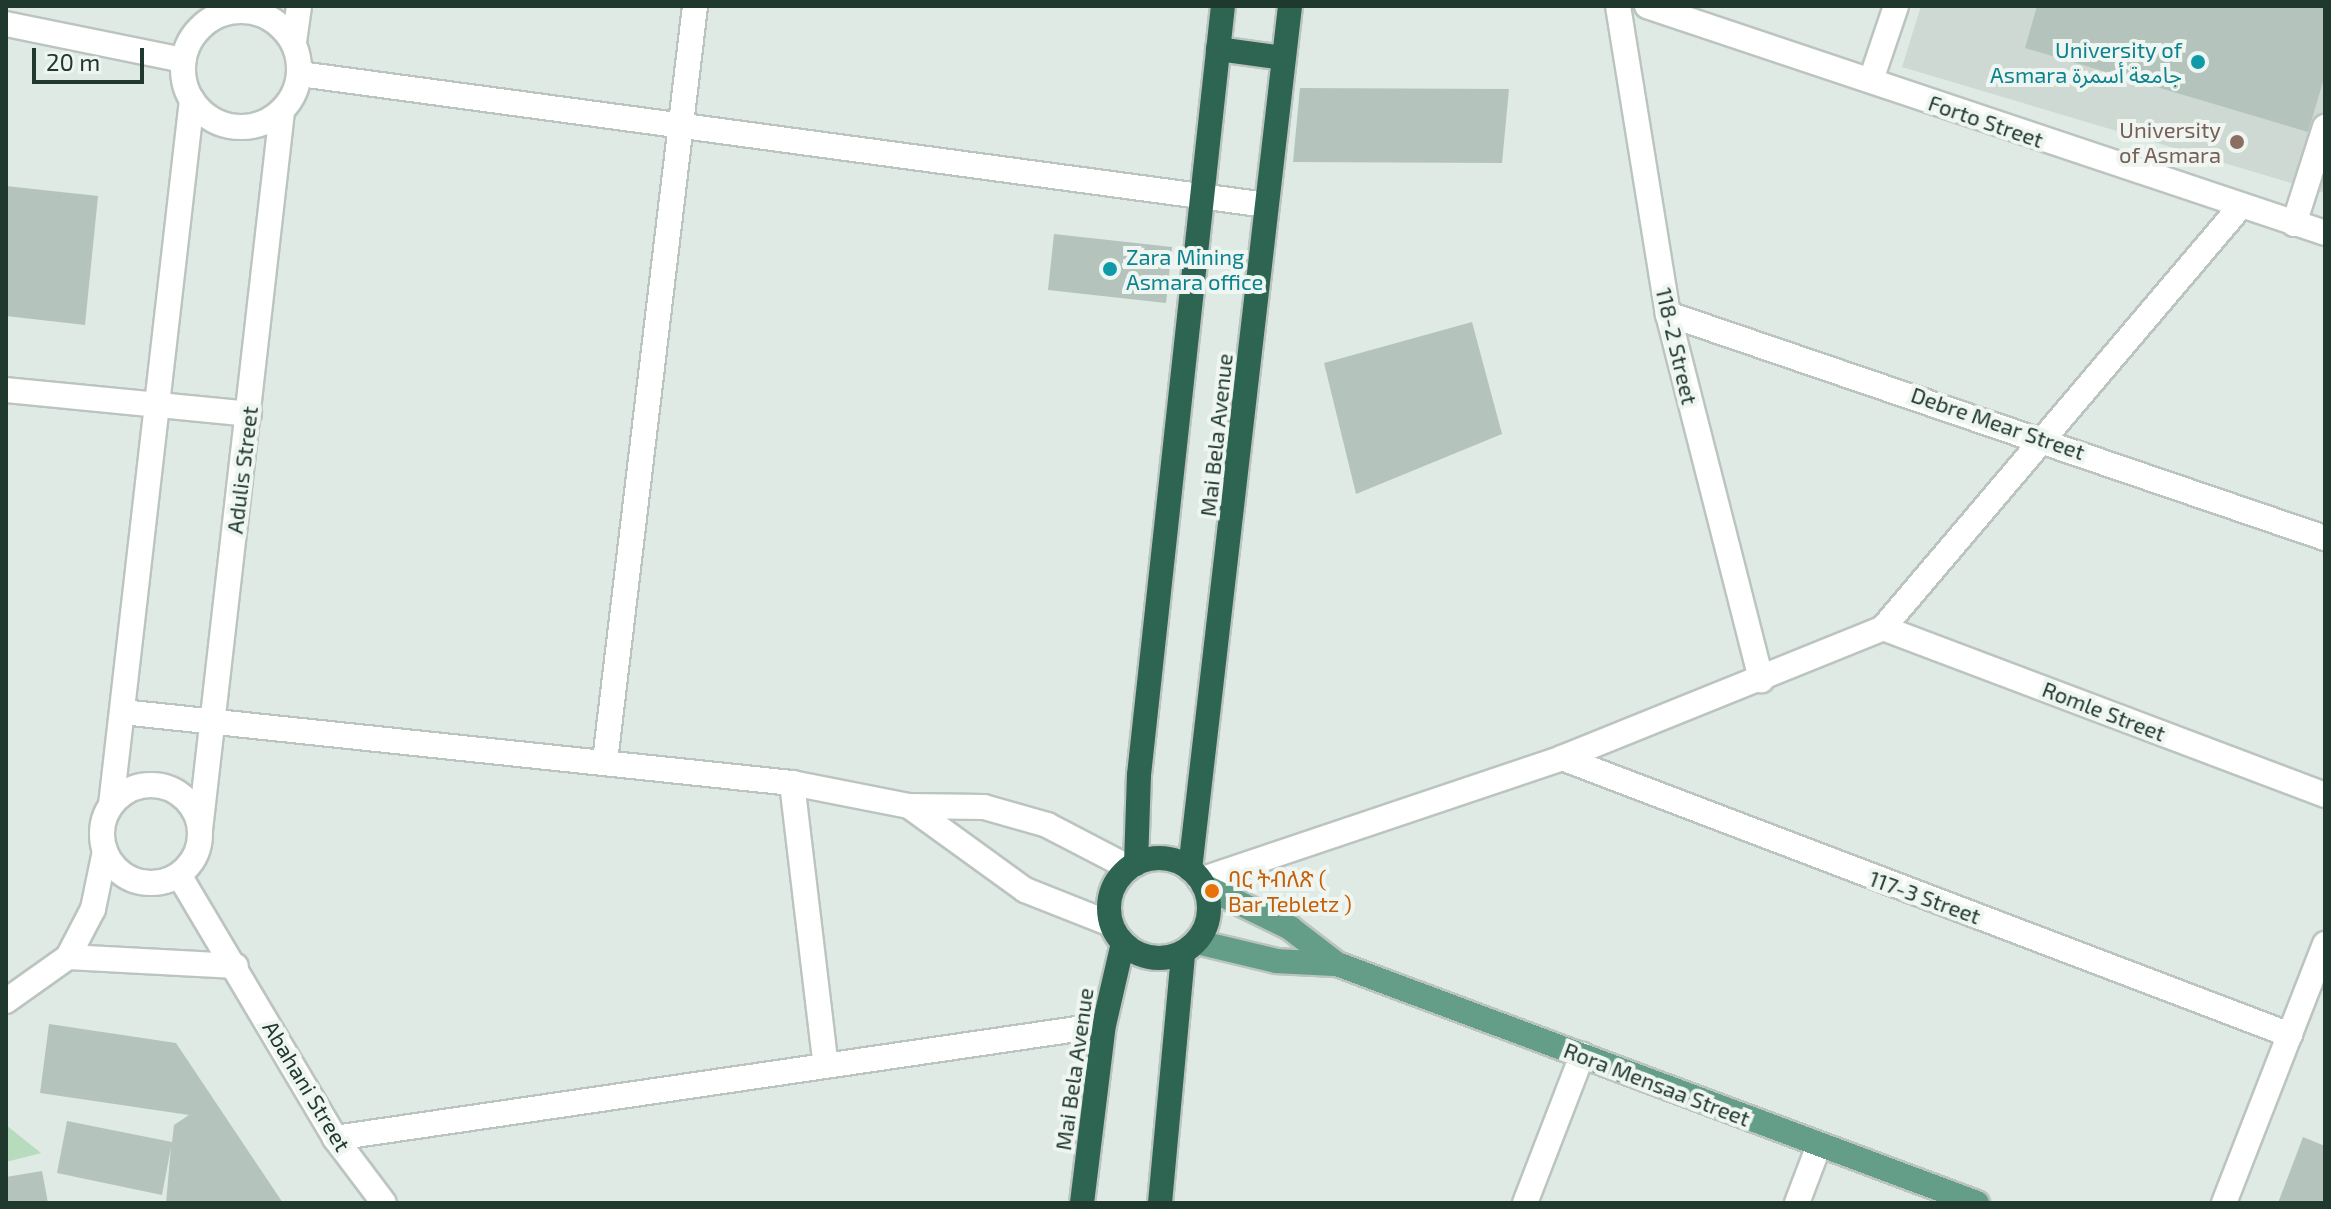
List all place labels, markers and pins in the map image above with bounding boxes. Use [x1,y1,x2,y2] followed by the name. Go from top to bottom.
[1990,36,2182,88] place label: University of Asmara جامعة أسمرة
[2189,53,2207,71] marker: University of Asmara جامعة أسمرة
[2118,116,2221,168] place label: University of Asmara
[2228,133,2246,151] marker: University of Asmara
[1126,243,1263,294] place label: Zara Mining Asmara office
[1101,260,1119,278] marker: Zara Mining Asmara office
[1228,865,1353,916] place label: ባር ትብለጽ ( Bar Tebletz )
[1203,882,1221,900] marker: ባር ትብለጽ ( Bar Tebletz )

